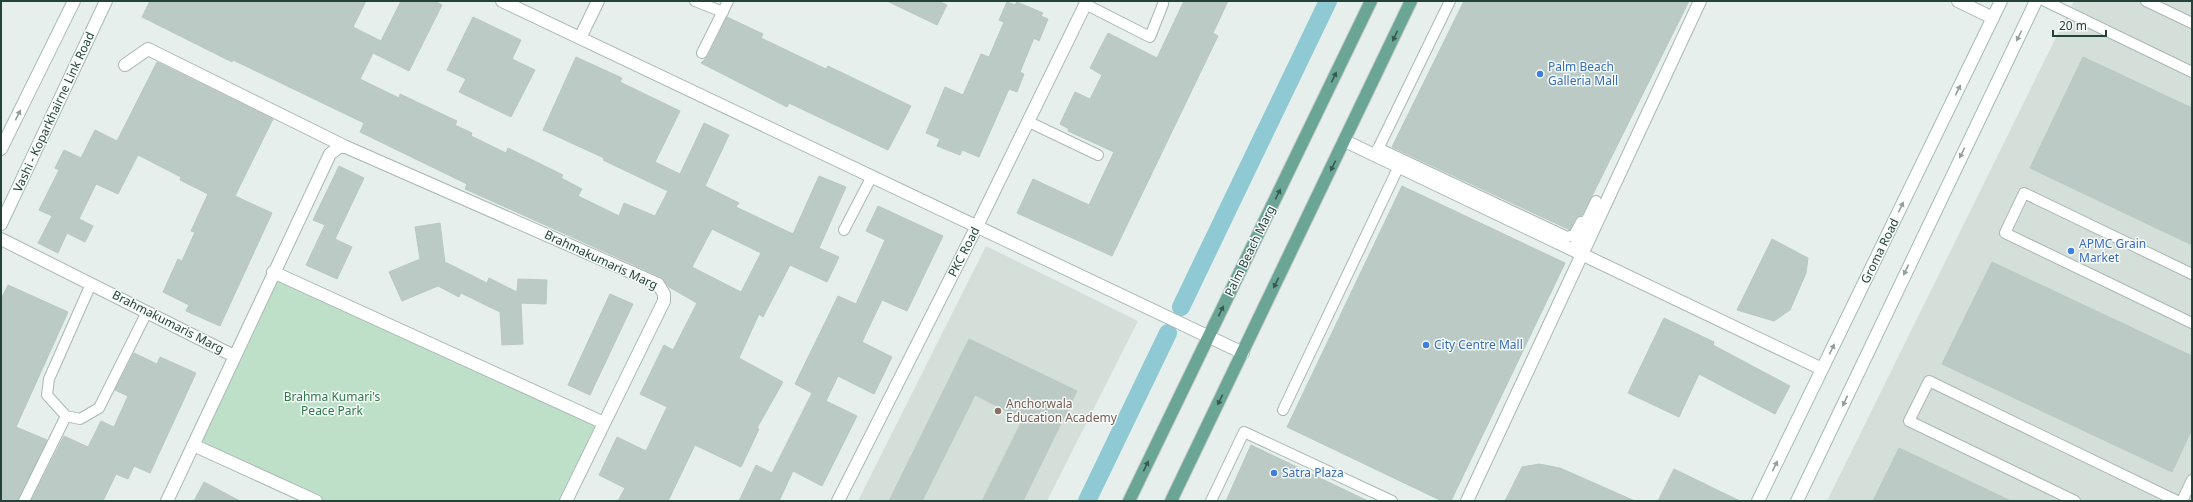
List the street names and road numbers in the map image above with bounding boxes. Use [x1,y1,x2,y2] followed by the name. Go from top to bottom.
[9,29,98,195] street label: Vashi - Koparkhairne Link Road
[1220,203,1279,299] street label: Palm Beach Marg
[1856,215,1903,286] street label: Groma Road
[944,224,983,280] street label: PKC Road
[542,226,661,293] street label: Brahmakumaris Marg
[110,286,227,357] street label: Brahmakumaris Marg

